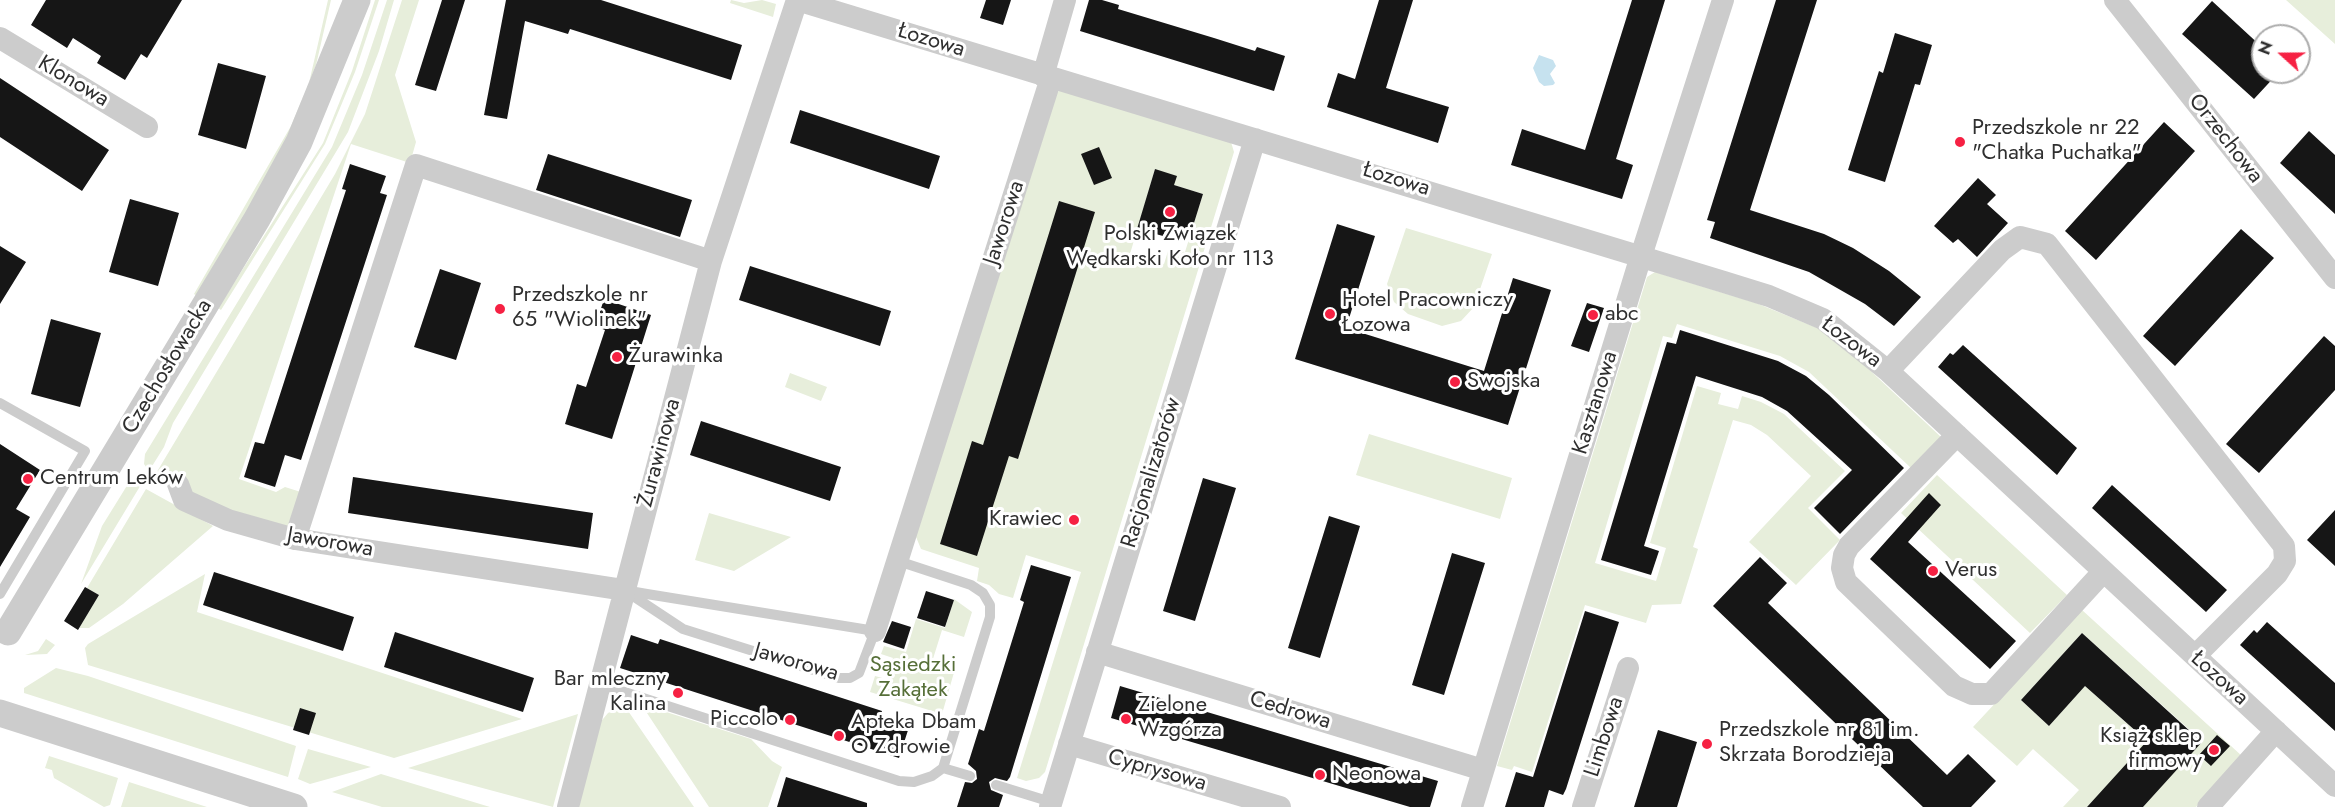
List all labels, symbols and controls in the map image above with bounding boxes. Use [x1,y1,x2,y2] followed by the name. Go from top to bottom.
[894,18,968,64] street label: Łozowa
[2251,24,2311,84] north arrow
[2253,38,2279,58] text: N
[33,51,113,113] street label: Klonowa
[2182,89,2268,189] street label: Orzechowa
[1972,116,2142,168] place label: Przedszkole nr 22 "Chatka Puchatka"
[1953,135,1967,149] marker: Przedszkole nr 22 "Chatka Puchatka"
[1359,157,1433,203] street label: Łozowa
[979,178,1031,268] street label: Jaworowa
[1163,205,1177,219] marker: Polski Związek Wędkarski Koło nr 113
[1066,222,1274,274] place label: Polski Związek Wędkarski Koło nr 113
[512,283,648,334] place label: Przedszkole nr 65 "Wiolinek"
[1342,288,1513,340] place label: Hotel Pracowniczy Łozowa
[117,295,219,439] street label: Czechosłowacka
[493,302,507,316] marker: Przedszkole nr 65 "Wiolinek"
[1605,302,1639,328] place label: abc
[1323,307,1337,321] marker: Hotel Pracowniczy Łozowa
[1586,308,1600,322] marker: abc
[1816,312,1886,374] street label: Łozowa
[629,344,723,370] place label: Żurawinka
[1568,348,1624,458] street label: Kasztanowa
[610,350,624,364] marker: Żurawinka
[1467,369,1540,395] place label: Swojska
[1448,375,1462,389] marker: Swojska
[1117,395,1187,551] street label: Racjonalizatorów
[633,396,687,510] street label: Żurawinowa
[40,466,183,492] place label: Centrum Leków
[21,472,35,486] marker: Centrum Leków
[989,507,1062,533] place label: Krawiec
[1067,513,1081,527] marker: Krawiec
[285,522,375,564] street label: Jaworowa
[1945,558,1997,584] place label: Verus
[1926,564,1940,578] marker: Verus
[751,638,841,688] street label: Jaworowa
[2185,646,2253,712] street label: Łozowa
[870,653,956,704] park label: Sąsiedzki Zakątek
[554,667,666,718] place label: Bar mleczny Kalina
[671,686,685,700] marker: Bar mleczny Kalina
[1246,686,1334,736] street label: Cedrowa
[1138,693,1222,744] place label: Zielone Wzgórza
[1580,694,1630,780] street label: Limbowa
[710,707,778,733] place label: Piccolo
[851,710,977,762] place label: Apteka Dbam O Zdrowie
[1119,712,1133,726] marker: Zielone Wzgórza
[783,713,797,727] marker: Piccolo
[1719,718,1920,770] place label: Przedszkole nr 81 im. Skrzata Borodzieja
[2100,724,2202,776] place label: Książ sklep firmowy
[832,729,846,743] marker: Apteka Dbam O Zdrowie
[1700,737,1714,751] marker: Przedszkole nr 81 im. Skrzata Borodzieja
[2207,743,2221,757] marker: Książ sklep firmowy
[1105,744,1209,798] street label: Cyprysowa
[1332,762,1421,788] place label: Neonowa
[1313,768,1327,782] marker: Neonowa

